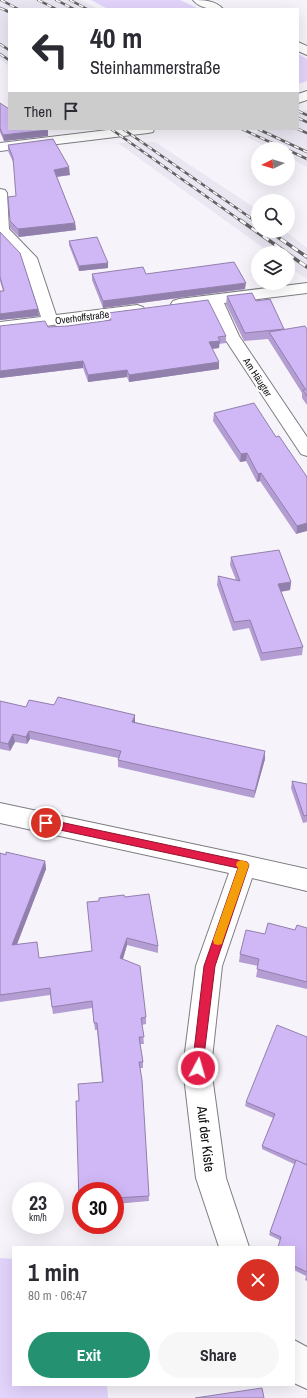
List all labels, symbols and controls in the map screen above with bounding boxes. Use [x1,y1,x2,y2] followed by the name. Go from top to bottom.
[90,19,142,57] text: 40 m
[24,24,76,76] icon: left
[90,55,220,80] text: Steinhammerstraße
[60,100,82,122] icon: arrive
[24,101,52,122] text: Then
[251,142,295,186] north arrow
[251,142,295,290] map controls
[251,194,295,238] button: search
[251,246,295,290] button: layers
[54,308,110,327] street label: Overhoffstraße
[240,355,275,399] street label: Am Häugter
[29,806,63,840] pin
[35,812,57,834] icon: arrive
[177,1047,219,1089] position arrow
[193,1104,219,1173] street label: Auf der Kiste
[72,1182,124,1234] speed limit sign: 30
[29,1189,47,1216] text: 23
[29,1211,47,1224] text: km/h
[28,1256,79,1288] text: 1 min
[237,1259,279,1301] button: close
[28,1287,87,1304] text: 80 m · 06:47
[28,1332,150,1378] button: Exit
[158,1332,279,1378] button: Share

